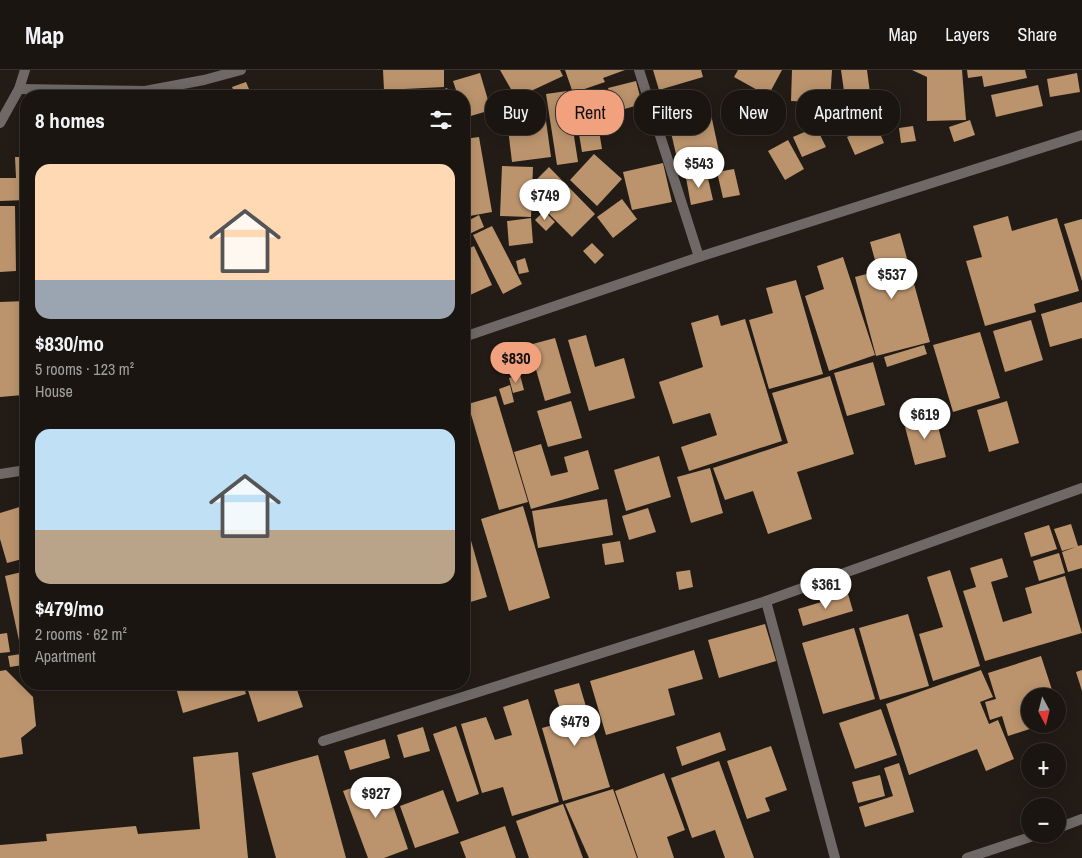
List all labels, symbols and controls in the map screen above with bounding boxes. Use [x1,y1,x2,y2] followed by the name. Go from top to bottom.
[25,19,64,51] text: Map
[889,22,917,47] text: Map
[945,22,990,47] text: Layers
[1018,22,1057,47] text: Share
[485,90,546,135] chip: Buy
[556,90,624,135] chip: Rent
[634,90,711,135] chip: Filters
[721,90,786,135] chip: New
[796,90,900,135] chip: Apartment
[35,106,105,135] text: 8 homes
[427,106,455,134] icon: filters
[669,146,729,189] pin: $543
[684,152,714,174] text: $543
[515,178,575,221] pin: $749
[530,184,560,206] text: $749
[200,196,290,286] icon: home
[862,258,922,300] pin: $537
[877,263,907,285] text: $537
[35,329,104,358] text: $830/mo
[486,342,546,384] pin: $830
[501,347,531,369] text: $830
[35,358,134,380] text: 5 rooms · 123 m²
[35,380,73,402] text: House
[895,398,955,440] pin: $619
[910,403,940,425] text: $619
[200,461,290,551] icon: home
[796,568,856,610] pin: $361
[811,573,841,595] text: $361
[35,594,104,623] text: $479/mo
[35,623,127,645] text: 2 rooms · 62 m²
[35,645,96,667] text: Apartment
[1021,688,1066,732] north arrow
[1021,688,1066,843] map controls
[545,704,605,747] pin: $479
[560,710,590,732] text: $479
[1021,743,1066,788] button: +
[346,776,406,819] pin: $927
[361,782,391,804] text: $927
[1021,798,1066,843] button: −

